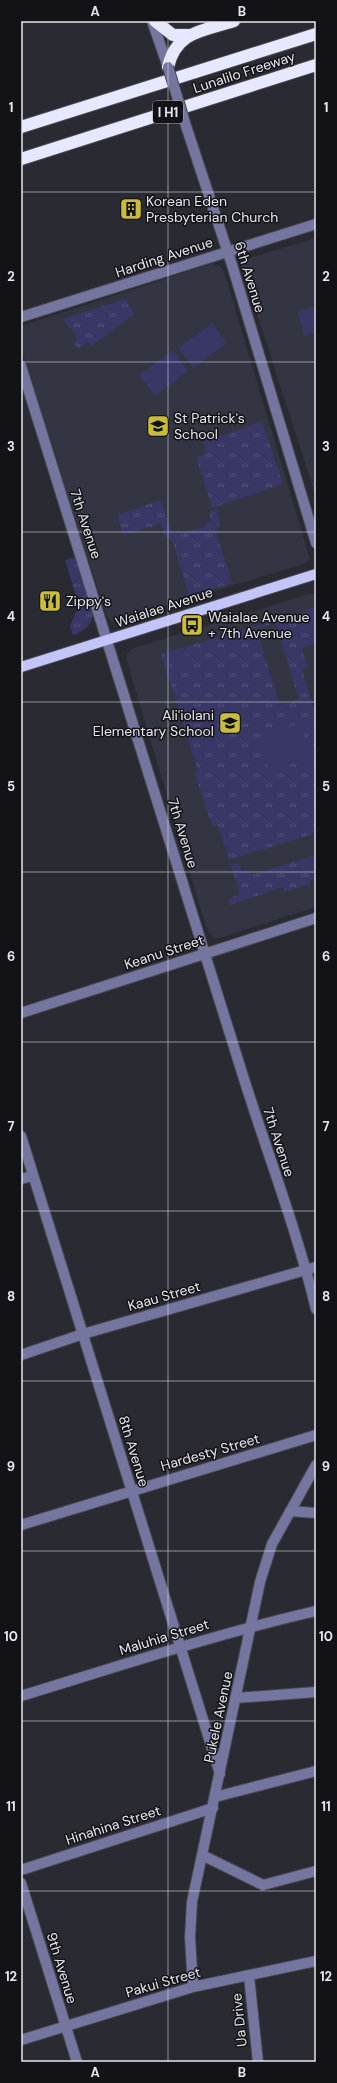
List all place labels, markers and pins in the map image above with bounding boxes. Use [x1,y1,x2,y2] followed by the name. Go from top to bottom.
[146,192,278,226] place label: Korean Eden Presbyterian Church
[118,196,144,222] building icon: Korean Eden Presbyterian Church
[174,409,245,443] place label: St Patrick's School
[145,413,171,439] school or university icon: St Patrick's School
[37,588,63,614] restaurant icon: Zippy's
[66,592,111,610] place label: Zippy's
[208,608,309,642] place label: Waialae Avenue + 7th Avenue
[179,612,205,638] bus stop icon: Waialae Avenue + 7th Avenue
[93,706,214,740] place label: Ali'iolani Elementary School
[217,710,243,736] school or university icon: Ali'iolani Elementary School

